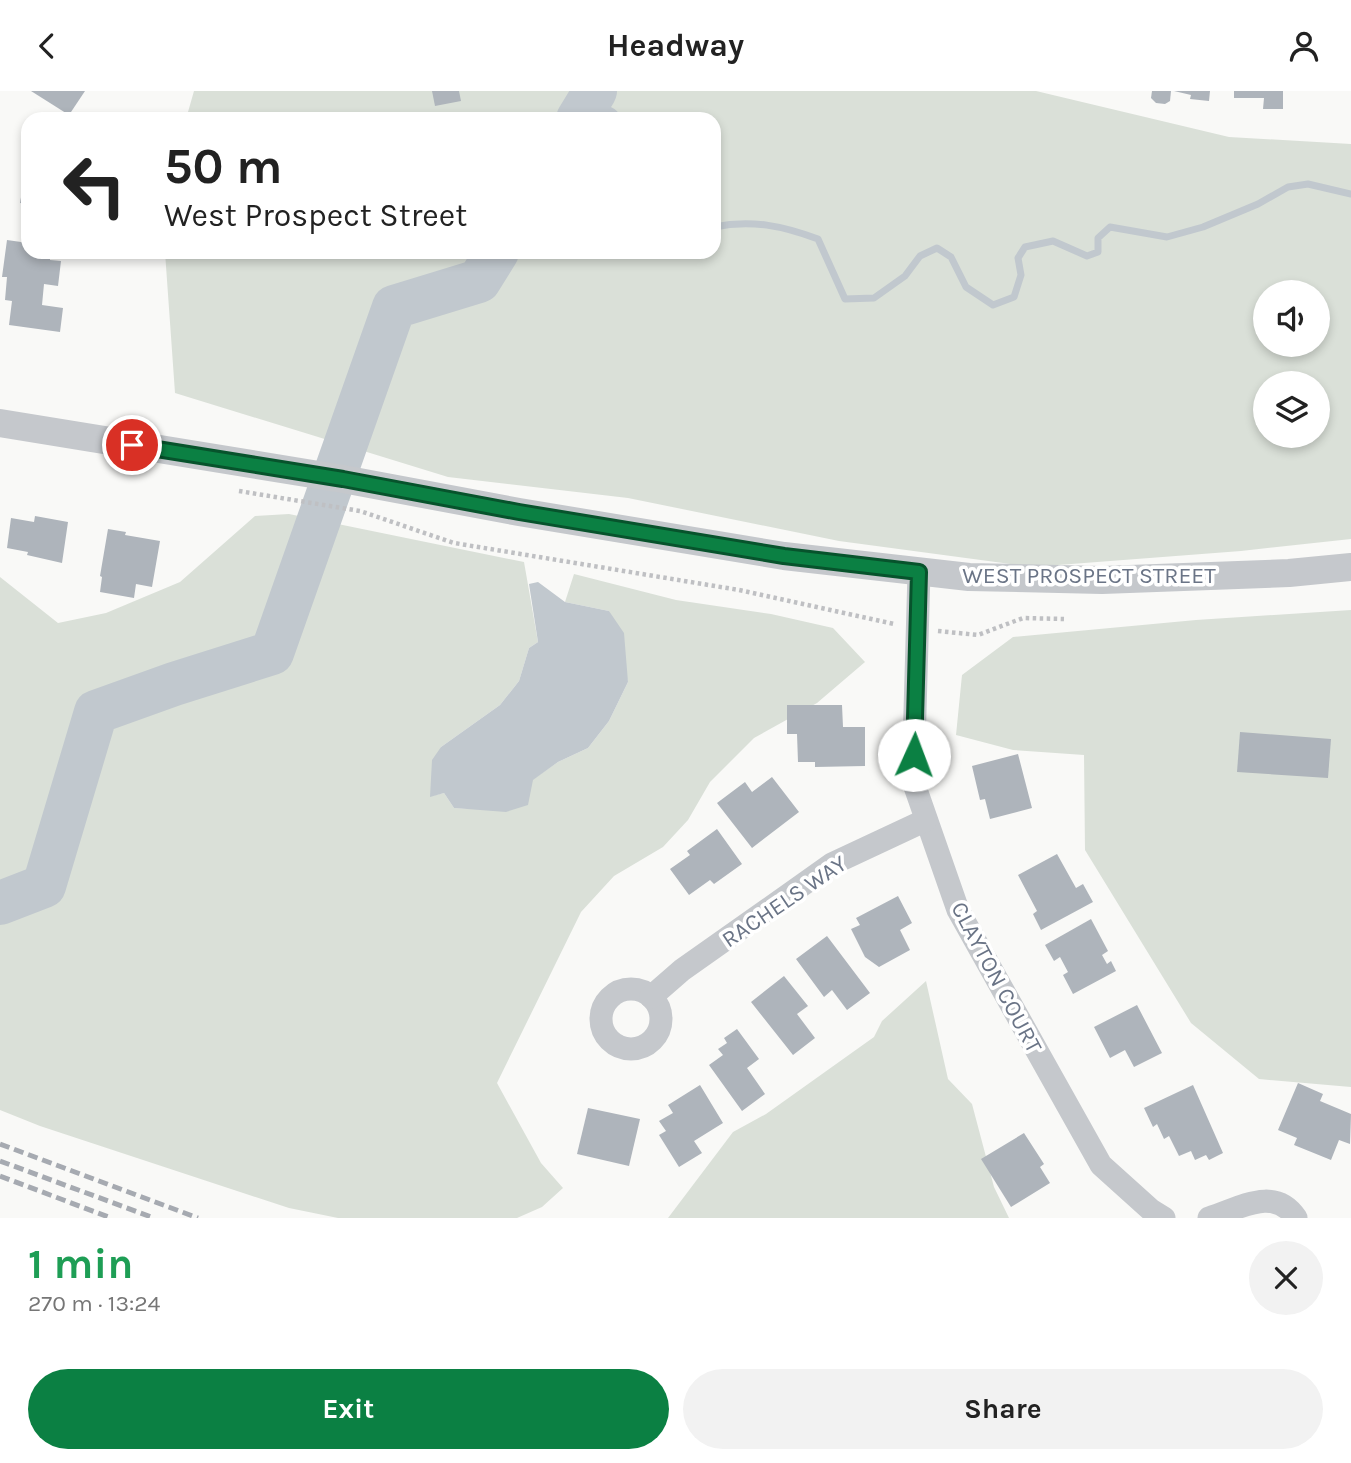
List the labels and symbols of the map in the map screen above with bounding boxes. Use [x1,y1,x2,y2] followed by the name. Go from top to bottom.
[102,415,162,475] pin
[962,562,1216,589] street label: WEST PROSPECT STREET
[877,718,951,792] position arrow
[717,850,852,953] street label: RACHELS WAY
[945,897,1048,1058] street label: CLAYTON COURT

